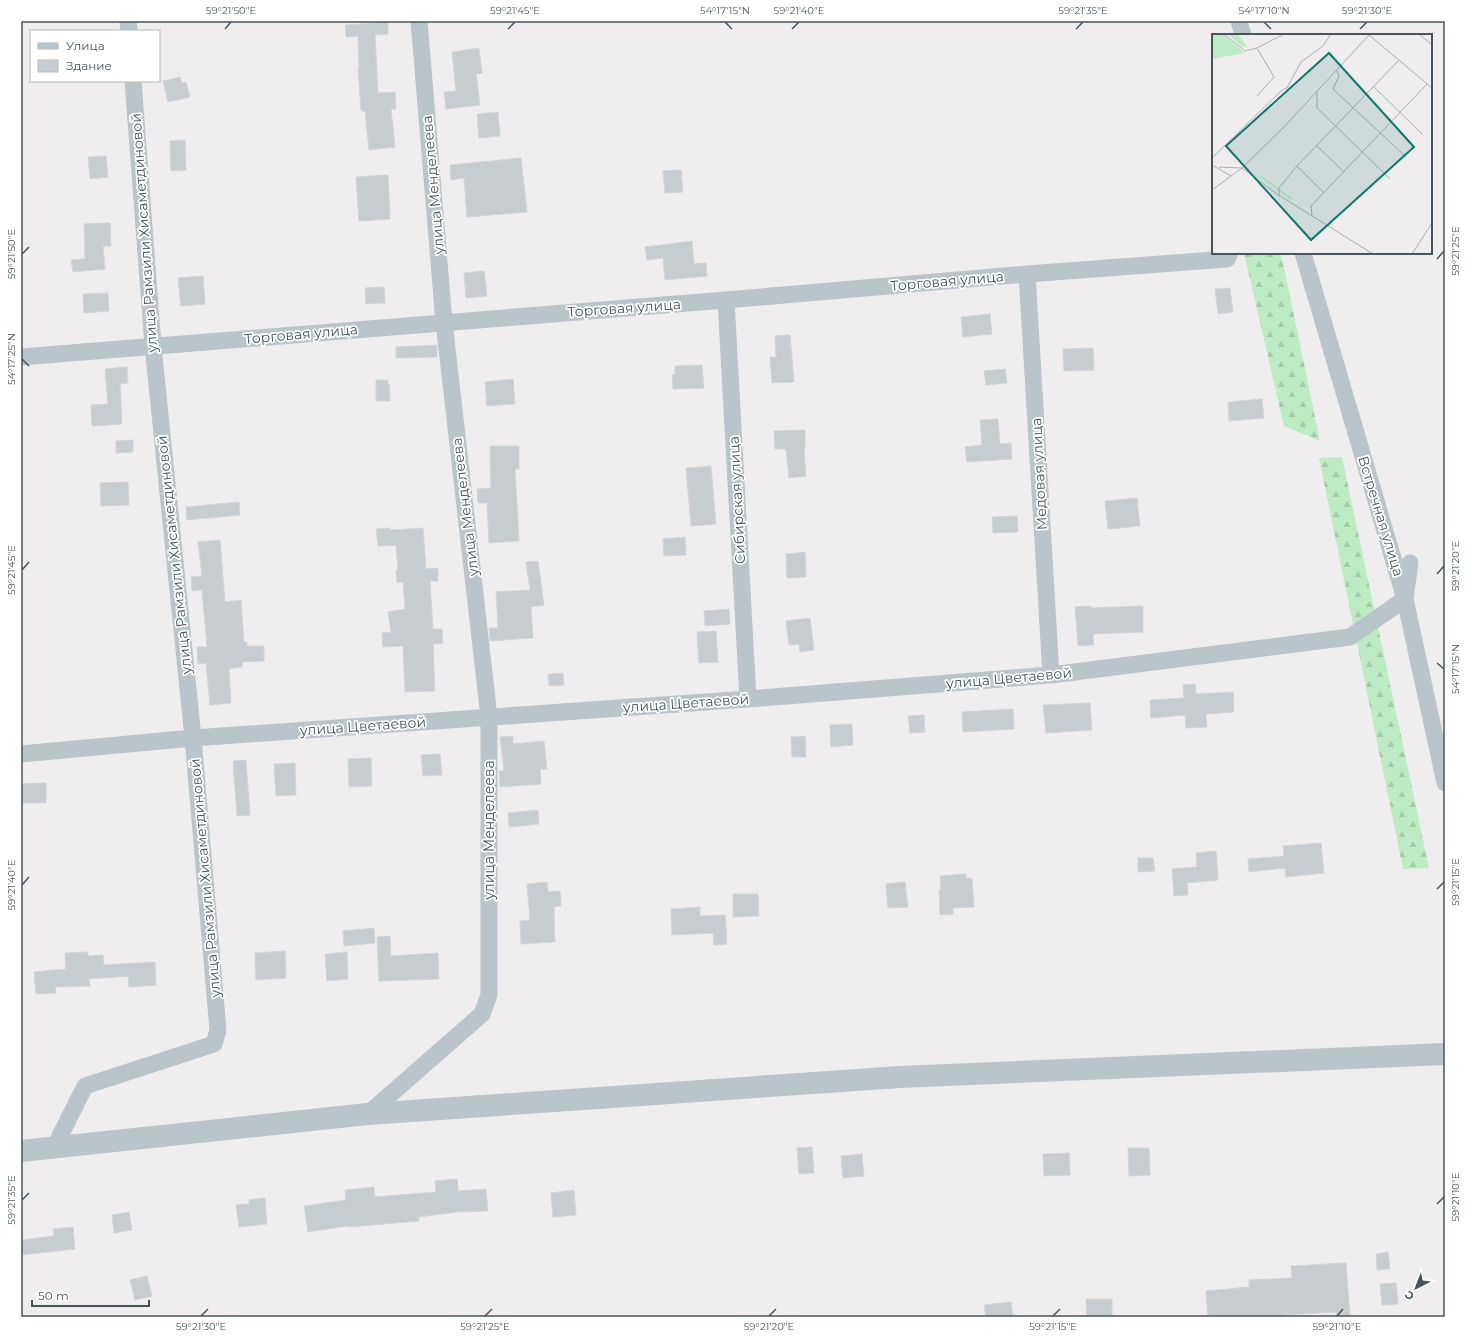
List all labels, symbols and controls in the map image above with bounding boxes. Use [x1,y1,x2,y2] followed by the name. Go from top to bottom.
[206,4,257,17] text: 59°21'50"E
[490,4,540,17] text: 59°21'45"E
[700,4,750,17] text: 54°17'15"N
[774,4,825,17] text: 59°21'40"E
[1058,4,1108,17] text: 59°21'35"E
[1238,4,1290,17] text: 54°17'10"N
[1342,4,1393,17] text: 59°21'30"E
[30,30,160,82] legend
[1212,34,1432,254] inset map
[66,38,105,53] text: Улица
[66,58,112,73] text: Здание
[127,113,161,354] street label: улица Рамзили Хисаметдиновой
[418,115,448,256] street label: улица Менделеева
[1449,226,1462,276] text: 59°21'25"E
[5,228,18,279] text: 59°21'50"E
[890,267,1004,295] street label: Торговая улица
[567,295,681,321] street label: Торговая улица
[244,320,358,348] street label: Торговая улица
[5,333,18,385] text: 54°17'25"N
[1027,417,1051,531] street label: Медовая улица
[153,435,196,676] street label: улица Рамзили Хисаметдиновой
[725,436,749,564] street label: Сибирская улица
[448,437,483,578] street label: улица Менделеева
[1354,454,1408,578] street label: Встречная улица
[1449,540,1462,591] text: 59°21'20"E
[5,545,18,595] text: 59°21'45"E
[1449,644,1462,694] text: 54°17'15"N
[944,664,1073,693] street label: улица Цветаевой
[621,690,750,716] street label: улица Цветаевой
[298,713,427,739] street label: улица Цветаевой
[186,758,225,999] street label: улица Рамзили Хисаметдиновой
[480,760,498,901] street label: улица Менделеева
[1449,858,1462,906] text: 59°21'15"E
[5,859,18,910] text: 59°21'40"E
[1449,1172,1462,1221] text: 59°21'10"E
[5,1175,18,1225] text: 59°21'35"E
[1396,1268,1436,1308] north arrow
[32,1282,149,1308] scale bar
[38,1288,69,1303] text: 50 m
[1402,1288,1417,1303] text: С
[176,1320,227,1333] text: 59°21'30"E
[460,1320,510,1333] text: 59°21'25"E
[744,1320,795,1333] text: 59°21'20"E
[1029,1320,1077,1333] text: 59°21'15"E
[1313,1320,1362,1333] text: 59°21'10"E

